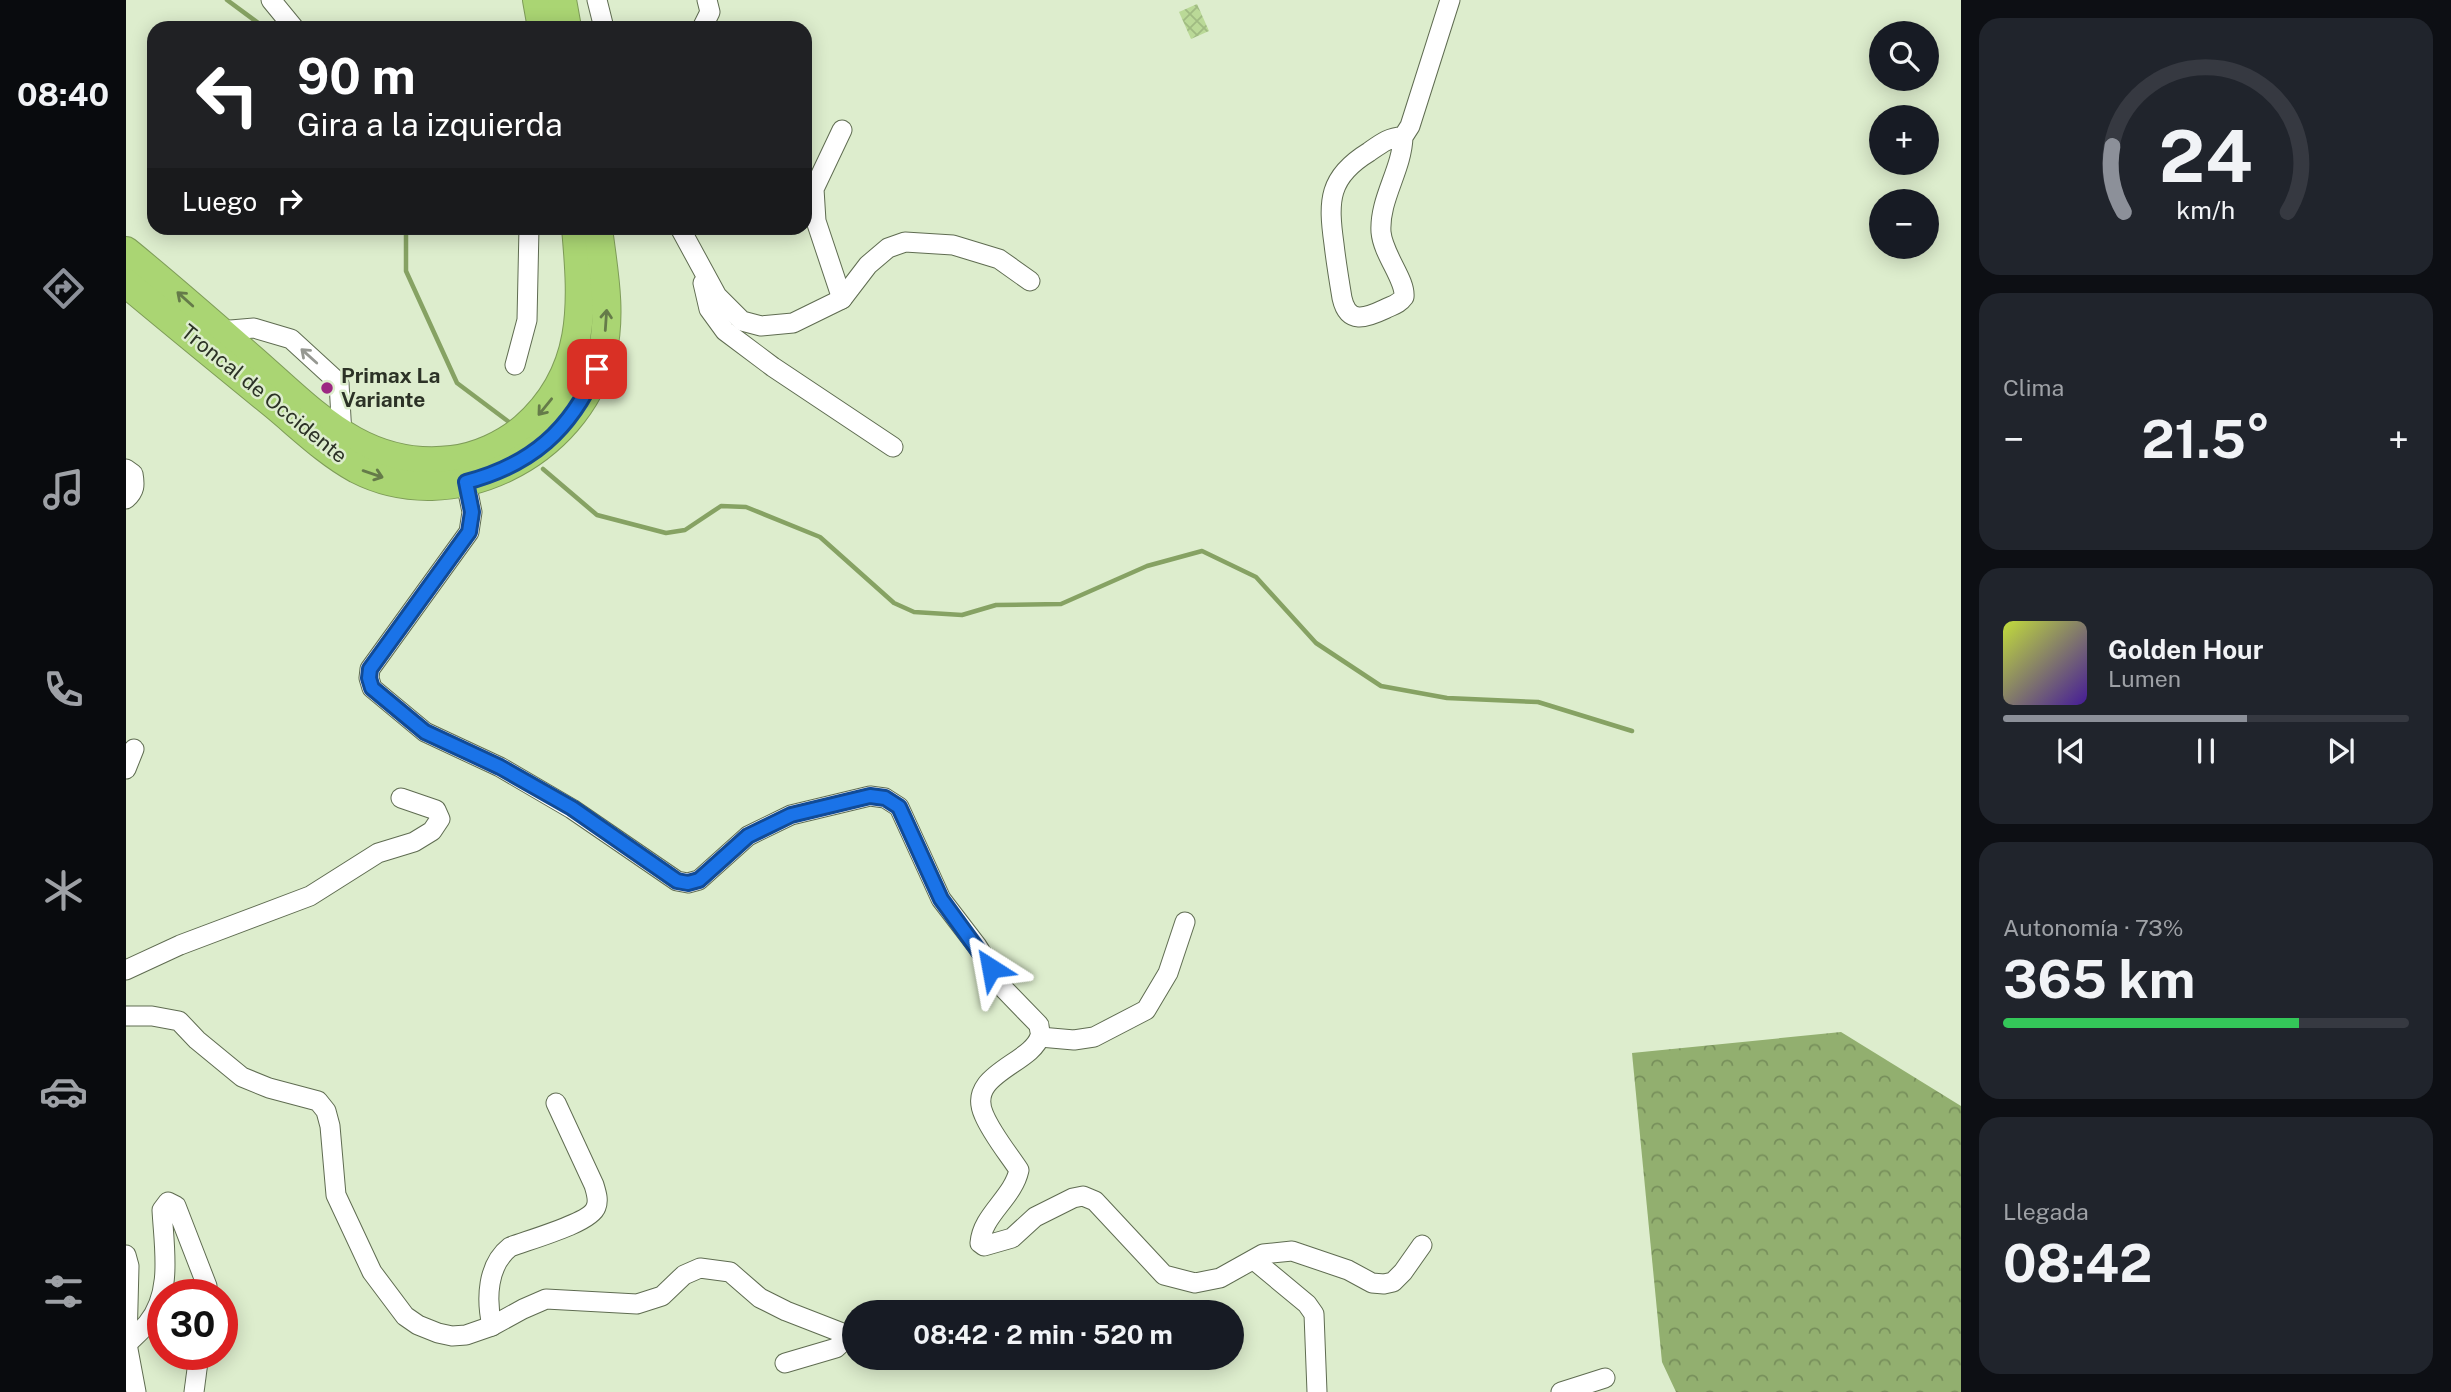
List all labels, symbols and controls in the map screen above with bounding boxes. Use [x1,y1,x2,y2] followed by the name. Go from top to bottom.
[1869,21,1939,259] map controls
[1869,21,1939,91] button: search
[297,47,416,105] text: 90 m
[182,49,273,140] icon: left
[17,76,109,113] text: 08:40
[1869,105,1939,175] button: +
[297,106,563,143] text: Gira a la izquierda
[2159,114,2253,199] text: 24
[271,182,309,220] icon: right
[182,186,257,217] text: Luego
[1869,189,1939,259] button: −
[2177,195,2235,225] text: km/h
[39,264,88,313] icon: directions
[177,291,194,308] one-way arrow
[600,309,613,332] one-way arrow
[176,319,352,468] street label: Troncal de Occidente
[567,339,627,399] pin
[300,348,318,364] one-way arrow
[578,350,616,388] icon: arrive
[341,363,440,412] place label: Primax La Variante
[2003,374,2064,401] text: Clima
[319,380,335,396] marker: Primax La Variante
[537,397,552,415] one-way arrow
[2141,409,2271,470] text: 21.5°
[2003,417,2024,462] text: −
[2388,417,2409,462] text: +
[39,465,88,514] icon: music
[361,469,383,481] one-way arrow
[2108,634,2263,665] text: Golden Hour
[39,665,88,714] icon: phone
[2108,665,2181,692] text: Lumen
[2052,732,2090,770] icon: previous
[2187,732,2225,770] icon: pause
[2322,732,2360,770] icon: next
[39,866,88,915] icon: climate
[2003,914,2184,941] text: Autonomía · 73%
[954,931,1028,1005] position arrow
[2003,949,2195,1010] text: 365 km
[39,1067,88,1116] icon: car
[2003,1198,2089,1225] text: Llegada
[2003,1233,2152,1294] text: 08:42
[39,1267,88,1316] icon: filters
[147,1279,238,1370] speed limit sign: 30
[913,1319,1173,1350] text: 08:42 · 2 min · 520 m

